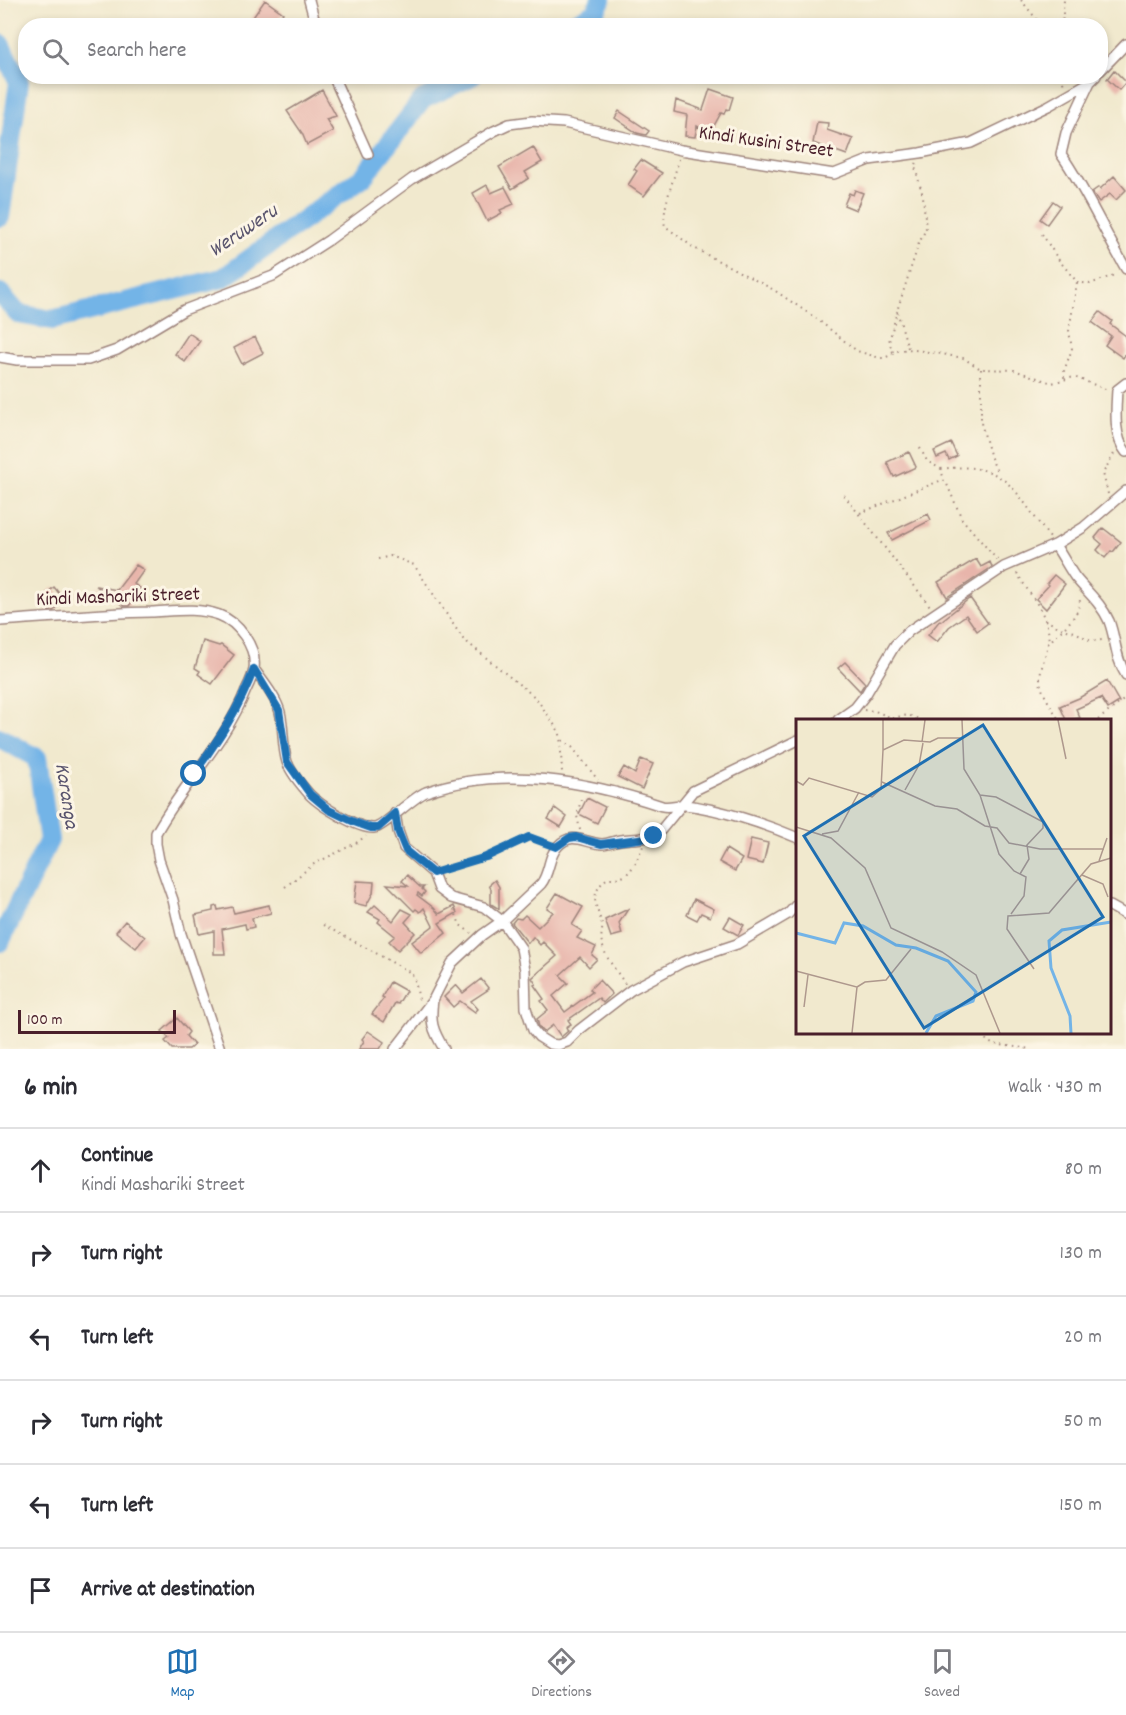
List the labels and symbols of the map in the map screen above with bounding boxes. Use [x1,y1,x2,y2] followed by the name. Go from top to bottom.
[697,120,835,166] street label: Kindi Kusini Street
[203,197,286,266] water label: Weruweru
[36,581,200,615] street label: Kindi Mashariki Street
[796,719,1111,1034] inset map
[180,760,206,786] route start
[45,761,85,832] water label: Karanga
[640,822,666,848] route end
[18,1007,176,1034] scale bar

